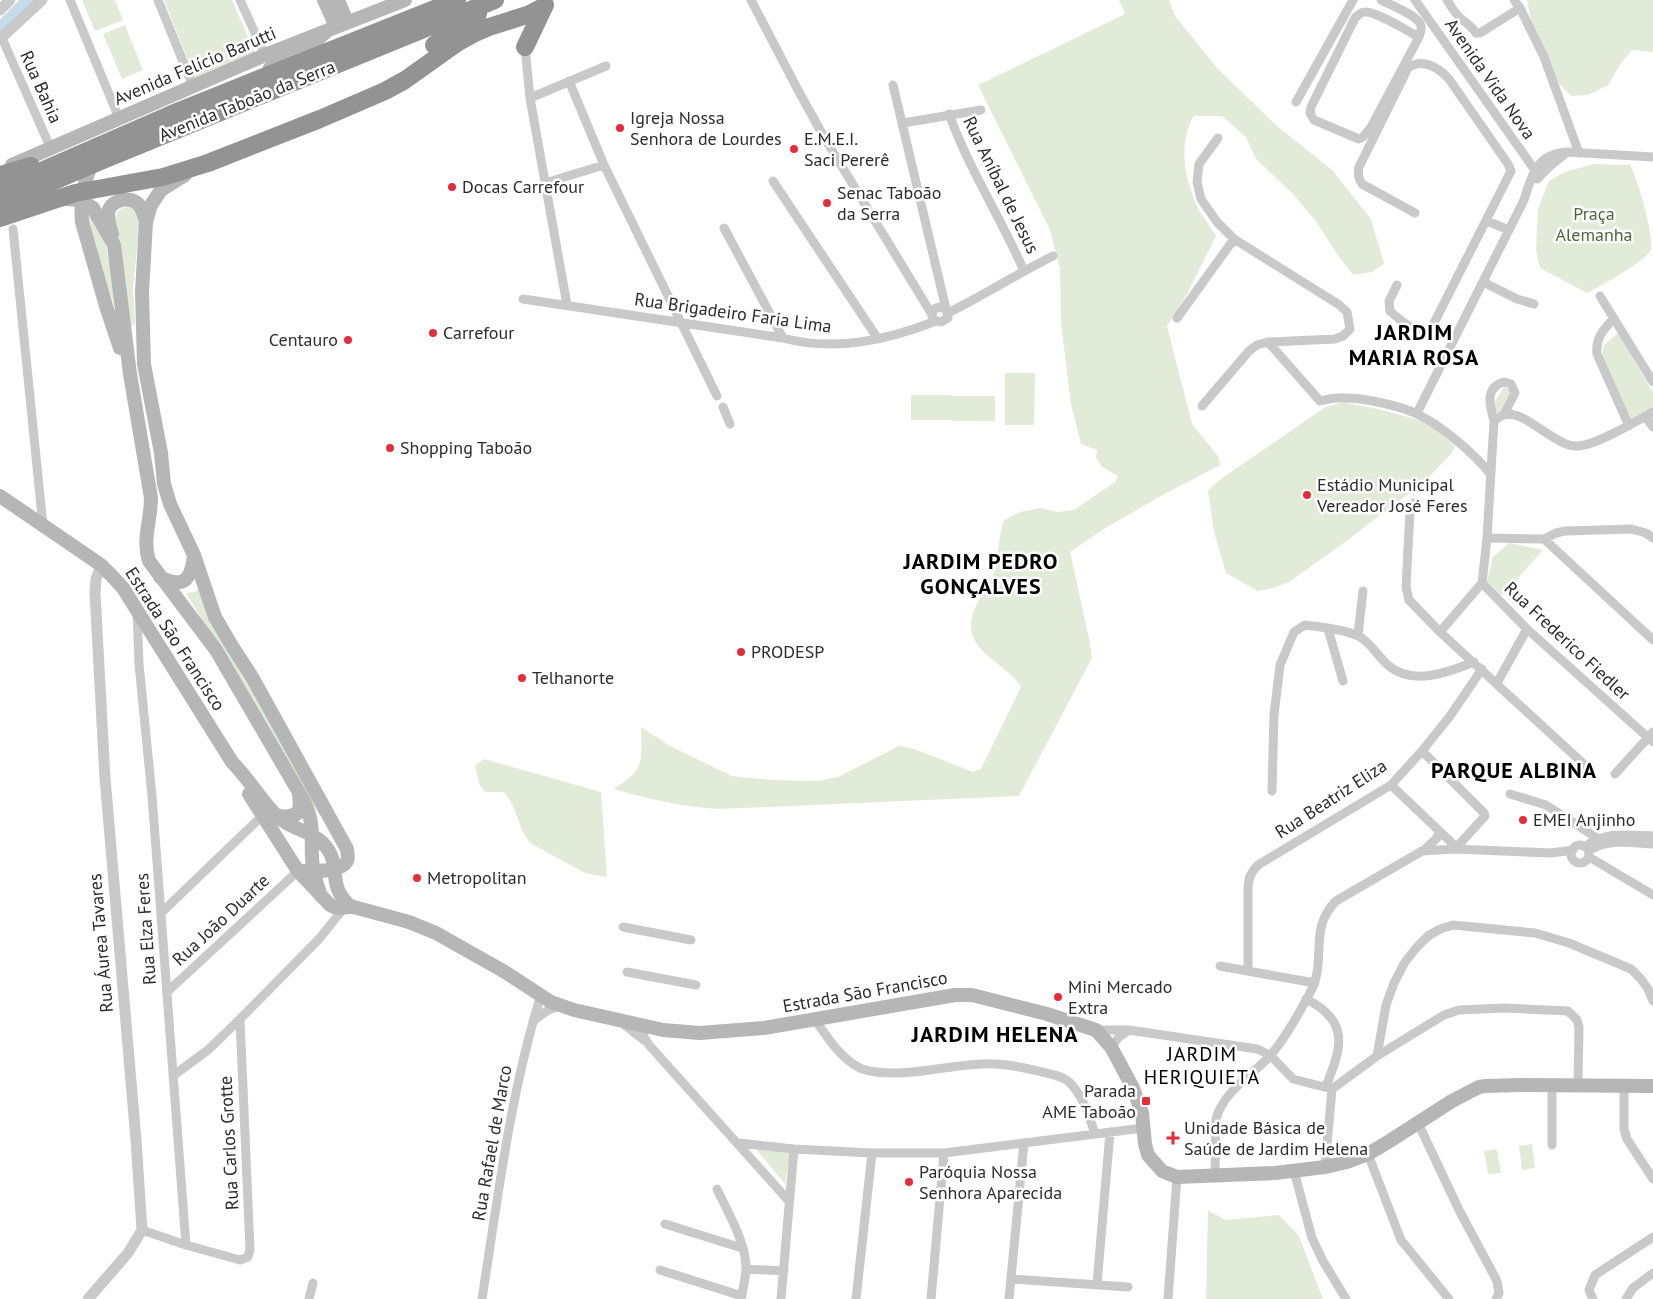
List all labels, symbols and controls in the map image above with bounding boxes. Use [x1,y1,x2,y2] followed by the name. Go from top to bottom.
[1440,14,1541,144] street label: Avenida Vida Nova
[110,21,279,110] street label: Avenida Felício Barutti
[15,47,68,127] street label: Rua Bahia
[155,55,338,146] street label: Avenida Taboão da Serra
[630,106,782,150] place label: Igreja Nossa Senhora de Lourdes
[958,112,1045,257] street label: Rua Aníbal de Jesus
[614,122,626,134] marker: Igreja Nossa Senhora de Lourdes
[804,127,889,171] place label: E.M.E.I. Saci Pererê
[788,143,800,155] marker: E.M.E.I. Saci Pererê
[462,175,584,198] place label: Docas Carrefour
[446,181,458,193] marker: Docas Carrefour
[837,181,941,225] place label: Senac Taboão da Serra
[821,197,833,209] marker: Senac Taboão da Serra
[1555,202,1633,246] park label: Praça Alemanha
[633,287,833,338] street label: Rua Brigadeiro Faria Lima
[1349,318,1479,371] district label: JARDIM MARIA ROSA
[443,321,514,344] place label: Carrefour
[427,327,439,339] marker: Carrefour
[269,328,338,351] place label: Centauro
[342,334,354,346] marker: Centauro
[400,436,532,459] place label: Shopping Taboão
[384,442,396,454] marker: Shopping Taboão
[1316,473,1467,517] place label: Estádio Municipal Vereador José Feres
[1301,489,1313,501] marker: Estádio Municipal Vereador José Feres
[902,547,1059,600] district label: JARDIM PEDRO GONÇALVES
[120,563,230,715] street label: Estrada São Francisco
[1500,576,1635,705] street label: Rua Frederico Fiedler
[751,640,824,663] place label: PRODESP
[735,646,747,658] marker: PRODESP
[532,666,614,689] place label: Telhanorte
[516,672,528,684] marker: Telhanorte
[1271,754,1391,843] street label: Rua Beatriz Eliza
[1431,756,1597,784] district label: PARQUE ALBINA
[1533,808,1635,831] place label: EMEI Anjinho
[1517,814,1529,826] marker: EMEI Anjinho
[427,866,527,889] place label: Metropolitan
[167,869,274,970] street label: Rua João Duarte
[130,872,161,986] street label: Rua Elza Feres
[411,872,423,884] marker: Metropolitan
[83,873,118,1014] street label: Rua Áurea Tavares
[781,966,949,1017] street label: Estrada São Francisco
[1068,975,1172,1019] place label: Mini Mercado Extra
[1052,991,1064,1003] marker: Mini Mercado Extra
[911,1020,1078,1048] district label: JARDIM HELENA
[1144,1041,1260,1090] district label: JARDIM HERIQUIETA
[467,1063,517,1223] street label: Rua Rafael de Marco
[214,1075,243,1211] street label: Rua Carlos Grotte
[1042,1079,1136,1123] place label: Parada AME Taboão
[1140,1095,1152,1107] marker: Parada AME Taboão
[1184,1116,1368,1160] place label: Unidade Básica de Saúde de Jardim Helena
[1166,1131,1180,1145] marker: Unidade Básica de Saúde de Jardim Helena
[919,1160,1062,1204] place label: Paróquia Nossa Senhora Aparecida
[903,1176,915,1188] marker: Paróquia Nossa Senhora Aparecida

